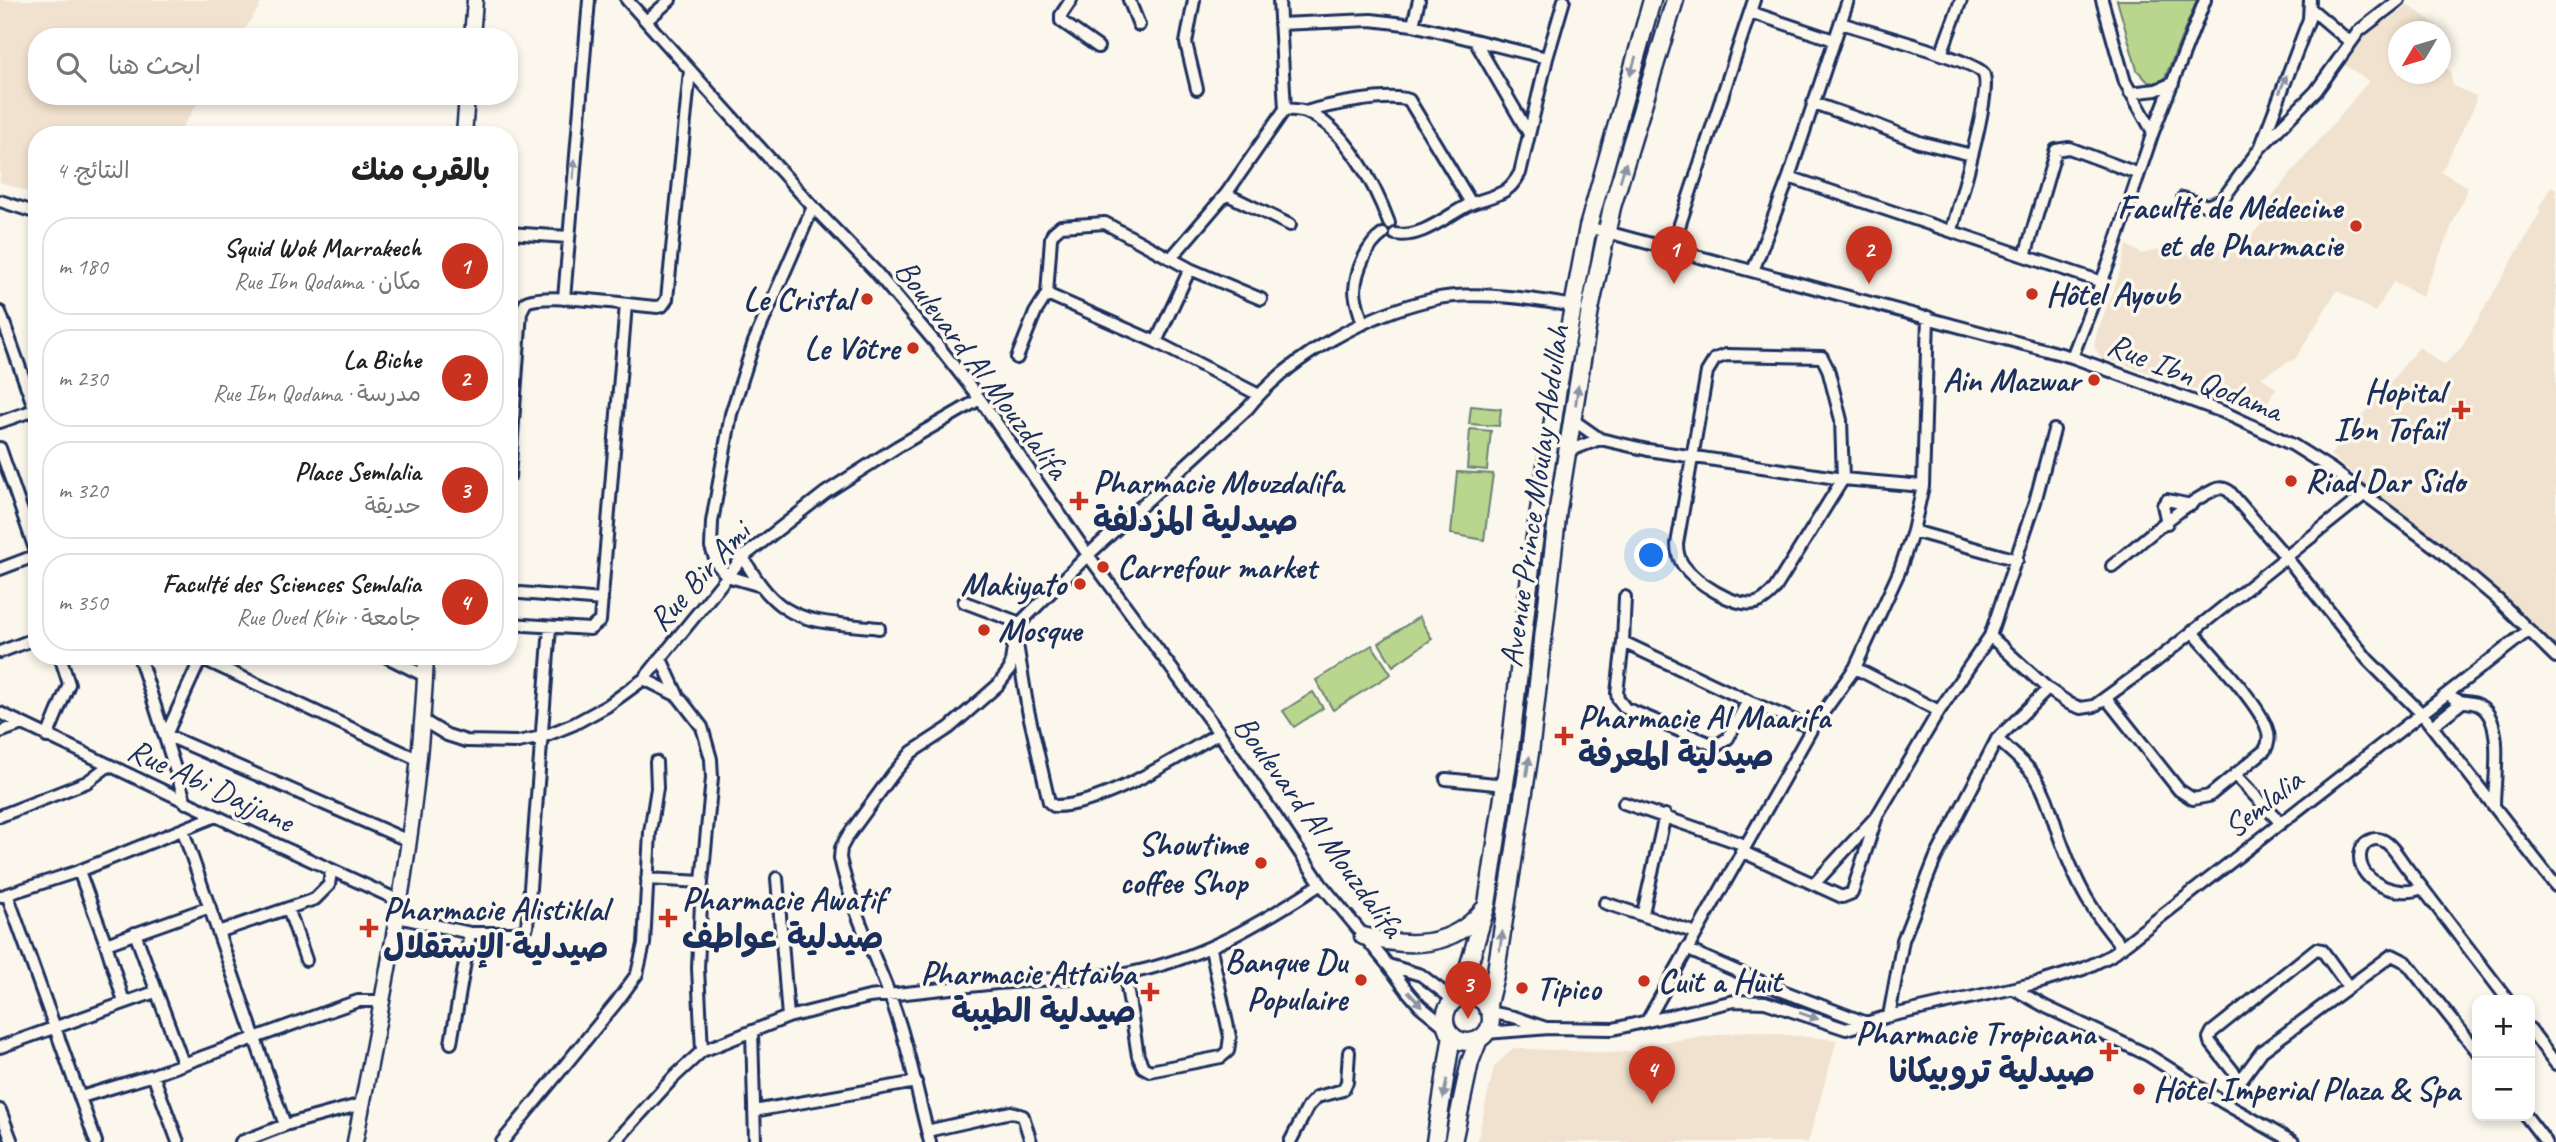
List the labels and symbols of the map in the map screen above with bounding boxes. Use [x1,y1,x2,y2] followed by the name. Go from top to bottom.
[2388,21,2451,84] north arrow
[1627,55,1638,77] one-way arrow
[2277,74,2288,95] one-way arrow
[569,158,580,180] one-way arrow
[1618,161,1628,182] one-way arrow
[2117,186,2345,266] place label: Faculté de Médecine et de Pharmacie
[2348,218,2364,234] marker: Faculté de Médecine et de Pharmacie
[1651,226,1697,284] pin: 1
[1846,226,1892,284] pin: 2
[886,251,1079,489] street label: Boulevard Al Mouzdalifa
[2046,273,2182,315] place label: Hôtel Ayoub
[743,278,859,320] place label: Le Cristal
[2024,286,2040,302] marker: Hôtel Ayoub
[859,291,875,307] marker: Le Cristal
[1489,321,1579,670] street label: Avenue Prince Moulay Abdullah
[2101,323,2291,432] street label: Rue Ibn Qodama
[804,327,902,369] place label: Le Vôtre
[905,340,921,356] marker: Le Vôtre
[1943,359,2084,401] place label: Ain Mazwar
[2334,370,2451,450] place label: Hopital Ibn Tofaïl
[2086,372,2102,388] marker: Ain Mazwar
[1572,383,1583,405] one-way arrow
[2451,400,2471,420] marker: Hopital Ibn Tofaïl
[2305,460,2468,502] place label: Riad Dar Sido
[1093,461,1347,541] place label: Pharmacie Mouzdalifa صيدلية المزدلفة
[2283,473,2299,489] marker: Riad Dar Sido
[1071,493,1087,509] marker: Pharmacie Mouzdalifa صيدلية المزدلفة
[639,509,762,640] street label: Rue Bir Ami
[1634,538,1668,572] your location
[1117,546,1320,588] place label: Carrefour market
[1095,559,1111,575] marker: Carrefour market
[960,563,1068,605] place label: Makiyato
[1072,576,1088,592] marker: Makiyato
[998,609,1084,651] place label: Mosque
[976,622,992,638] marker: Mosque
[1578,696,1832,776] place label: Pharmacie Al Maarifa صيدلية المعرفة
[1224,707,1415,947] street label: Boulevard Al Mouzdalifa
[121,728,303,843] street label: Rue Abi Dajjane
[1556,728,1572,744] marker: Pharmacie Al Maarifa صيدلية المعرفة
[1523,754,1534,776] one-way arrow
[2215,757,2313,847] street label: Semlalia
[1119,823,1250,903] place label: Showtime coffee Shop
[1253,855,1269,871] marker: Showtime coffee Shop
[682,878,892,958] place label: Pharmacie Awatif صيدلية عواطف
[383,888,614,969] place label: Pharmacie Alistiklal صيدلية الإستقلال
[660,910,676,926] marker: Pharmacie Awatif صيدلية عواطف
[361,920,377,936] marker: Pharmacie Alistiklal صيدلية الإستقلال
[1496,930,1507,952] one-way arrow
[1225,940,1350,1020] place label: Banque Du Populaire
[920,952,1138,1032] place label: Pharmacie Attaiba صيدلية الطيبة
[1658,960,1784,1002] place label: Cuit a Huit
[1445,961,1491,1019] pin: 3
[1536,967,1602,1009] place label: Tipico
[1353,972,1369,988] marker: Banque Du Populaire
[1636,973,1652,989] marker: Cuit a Huit
[1514,980,1530,996] marker: Tipico
[1142,984,1158,1000] marker: Pharmacie Attaiba صيدلية الطيبة
[1406,990,1422,1007] one-way arrow
[1799,1011,1820,1022] one-way arrow
[1856,1012,2097,1092] place label: Pharmacie Tropicana صيدلية تروبيكانا
[2101,1044,2117,1060] marker: Pharmacie Tropicana صيدلية تروبيكانا
[1629,1046,1675,1104] pin: 4
[2153,1068,2462,1110] place label: Hôtel Imperial Plaza & Spa
[1439,1078,1450,1100] one-way arrow
[2131,1081,2147,1097] marker: Hôtel Imperial Plaza & Spa

